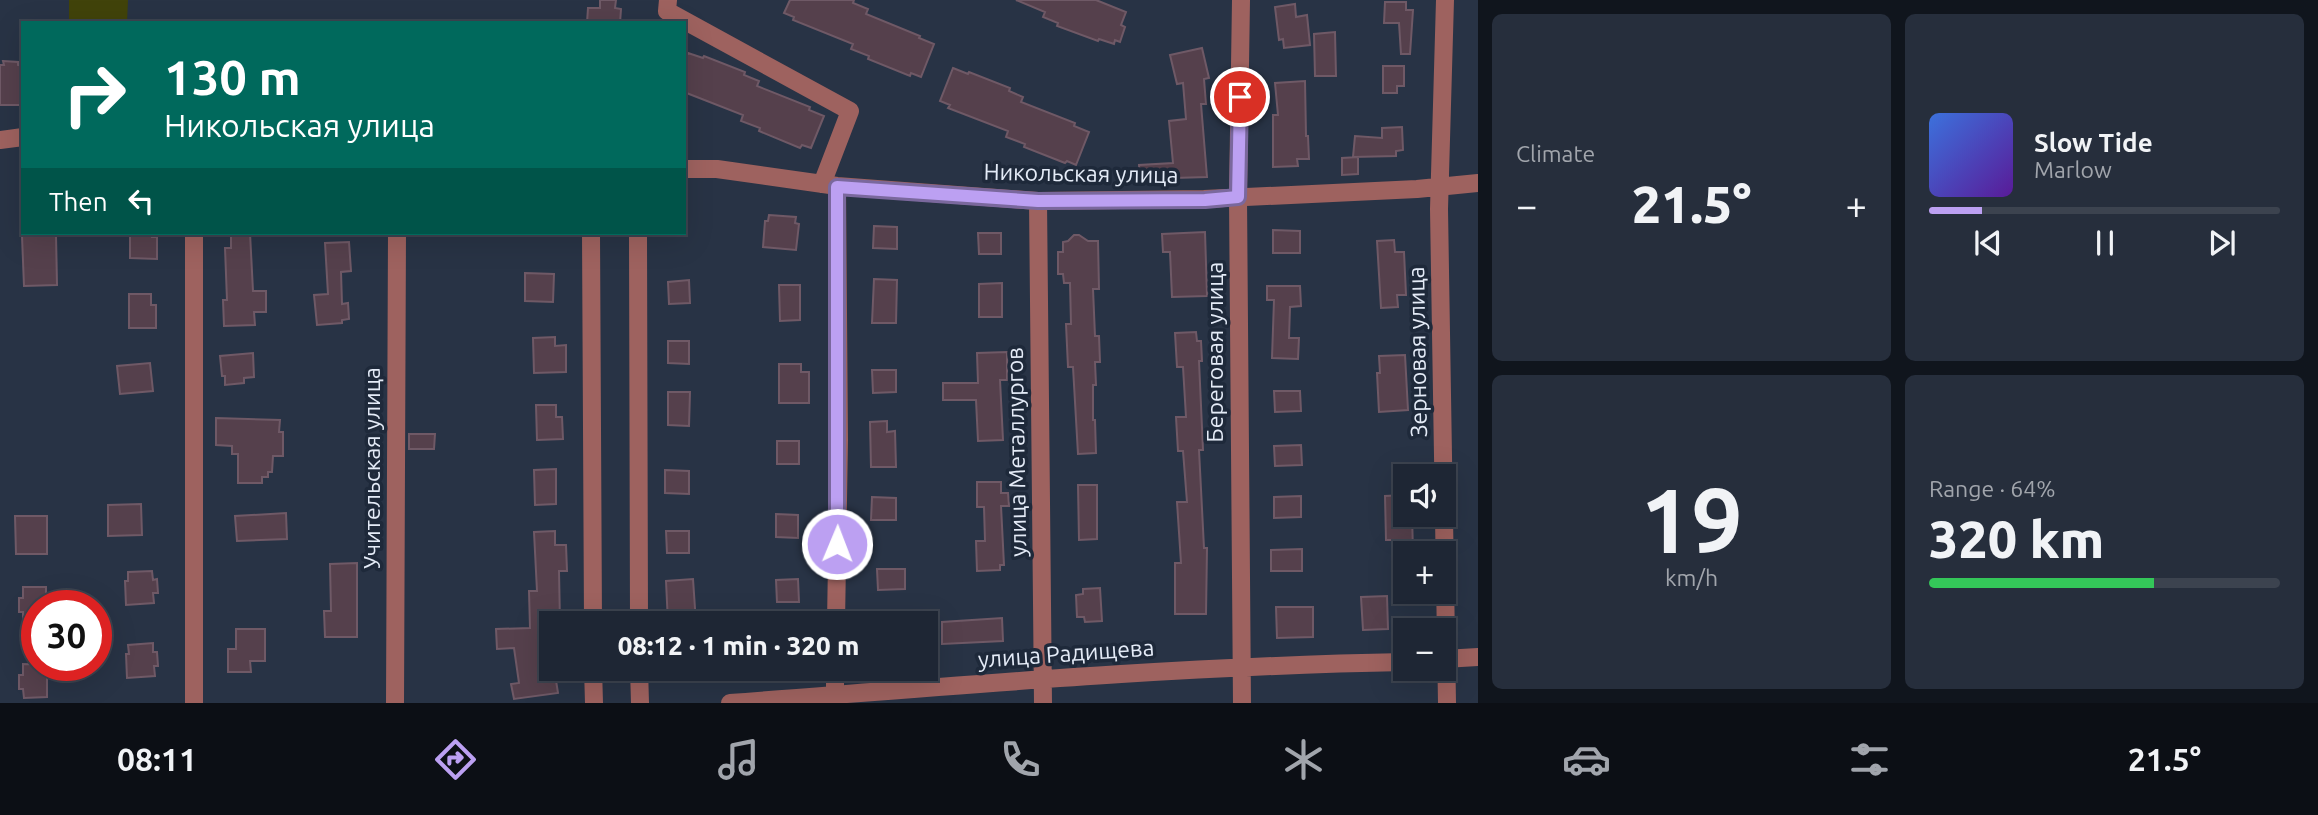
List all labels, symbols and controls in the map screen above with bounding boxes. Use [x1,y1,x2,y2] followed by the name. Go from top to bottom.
[49,49,140,140] icon: right
[164,49,301,104] text: 130 m
[1210,67,1270,127] pin
[1221,78,1259,116] icon: arrive
[164,107,435,143] text: Никольская улица
[2034,128,2153,157] text: Slow Tide
[1516,141,1595,166] text: Climate
[2034,157,2112,182] text: Marlow
[983,159,1179,187] street label: Никольская улица
[1632,175,1751,233] text: 21.5°
[122,182,160,220] icon: left
[1516,184,1537,226] text: −
[1846,184,1867,226] text: +
[49,187,108,216] text: Then
[1969,224,2007,262] icon: previous
[2086,224,2124,262] icon: pause
[2203,224,2241,262] icon: next
[1202,262,1227,442] street label: Береговая улица
[1403,266,1431,438] street label: Зерновая улица
[1002,347,1030,557] street label: улица Металлургов
[359,367,384,569] street label: Учительская улица
[1393,464,1456,681] map controls
[1393,464,1456,527] button: sound
[1640,468,1743,570] text: 19
[1929,476,2056,501] text: Range · 64%
[800,507,874,581] position arrow
[1929,510,2104,568] text: 320 km
[1393,541,1456,604] button: +
[1665,565,1718,590] text: km/h
[21,590,112,681] speed limit sign: 30
[1393,618,1456,681] button: −
[618,631,859,660] text: 08:12 · 1 min · 320 m
[977,634,1155,672] street label: улица Радищева
[431,735,480,784] icon: directions
[714,735,763,784] icon: music
[996,735,1045,784] icon: phone
[1279,735,1328,784] icon: climate
[1562,735,1611,784] icon: car
[1845,735,1894,784] icon: filters
[117,741,197,777] text: 08:11
[2128,741,2201,777] text: 21.5°

